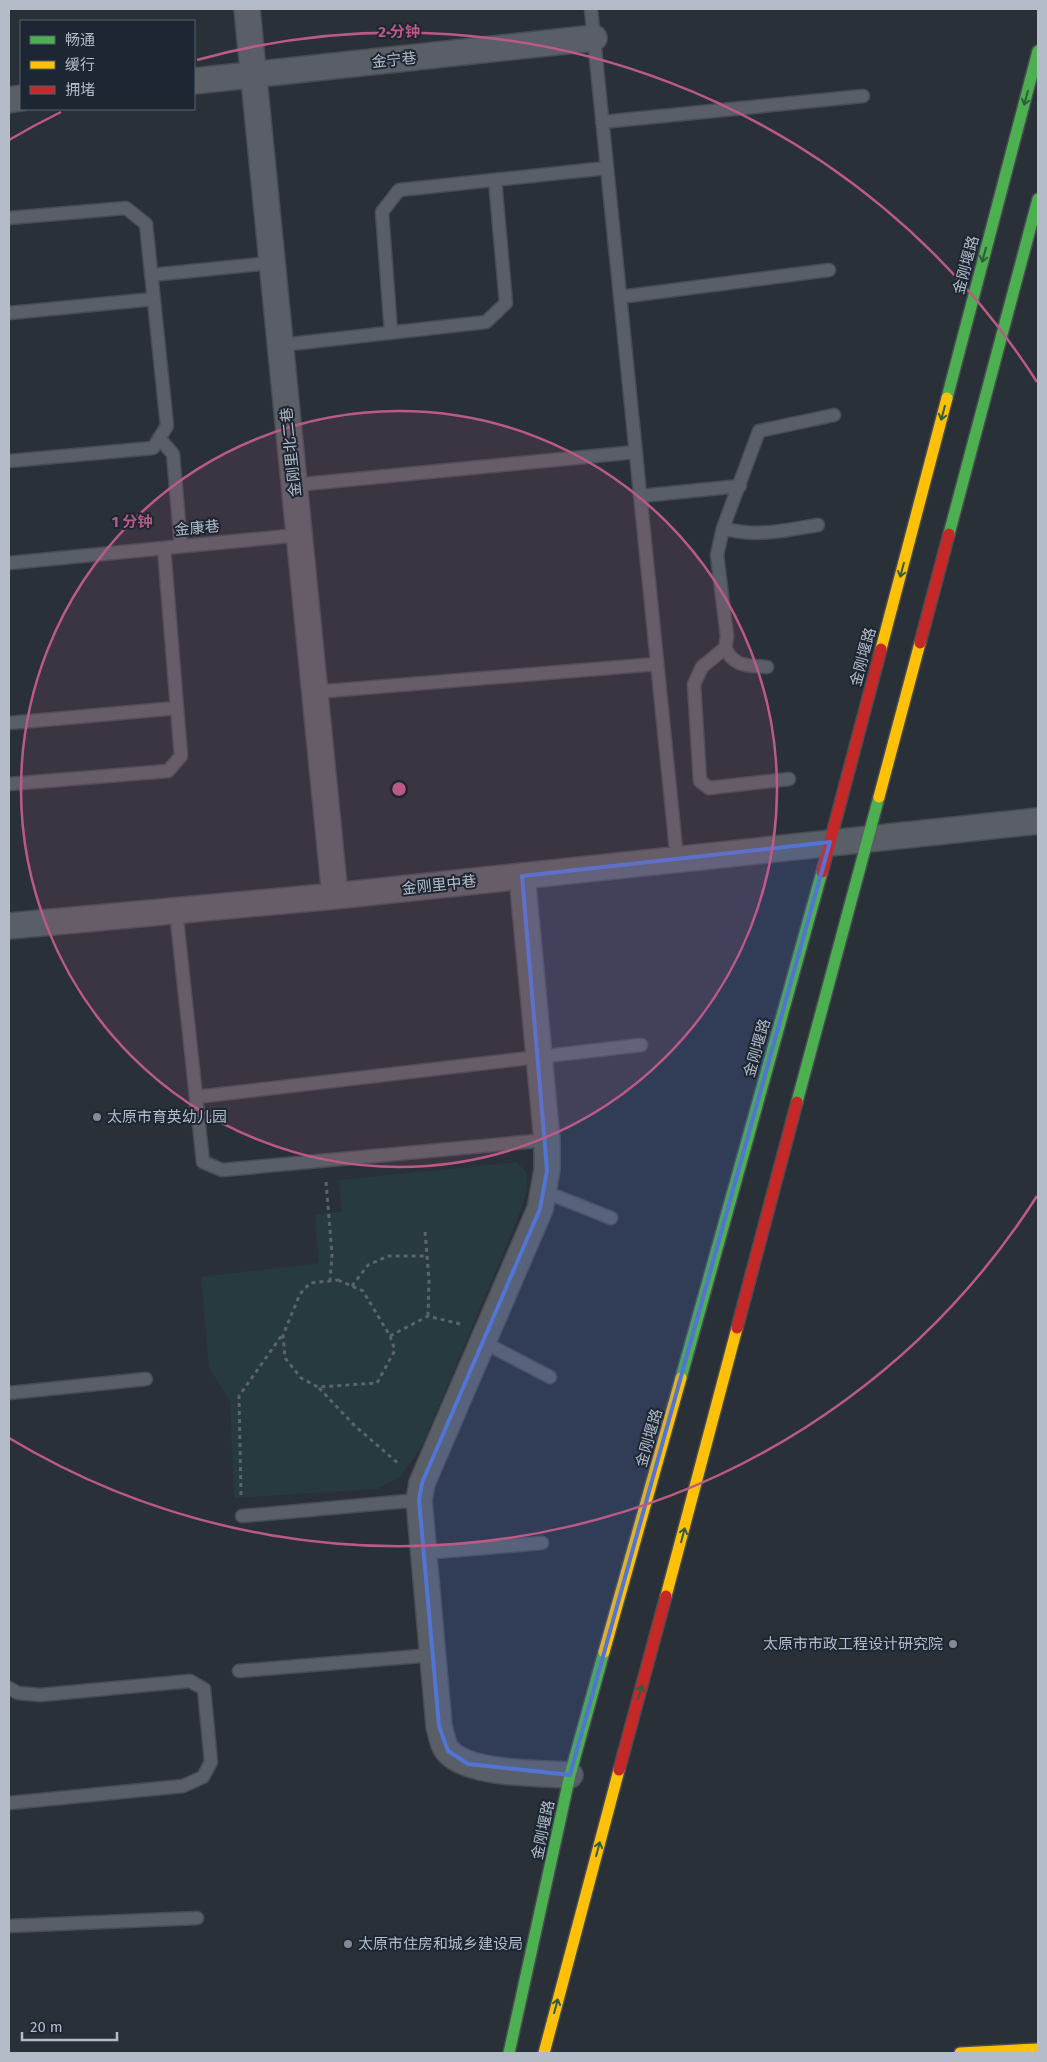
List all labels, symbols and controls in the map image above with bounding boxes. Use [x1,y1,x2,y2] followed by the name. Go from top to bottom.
[20,20,195,110] legend
[378,23,420,41] text: 2 分钟
[65,31,95,49] text: 畅通
[371,49,417,71] street label: 金宁巷
[65,56,95,74] text: 缓行
[65,81,95,99] text: 拥堵
[1021,90,1030,106] one-way arrow
[950,234,982,296] street label: 金刚堰路
[979,247,989,263] one-way arrow
[938,404,947,420] one-way arrow
[277,406,305,498] street label: 金刚里北二巷
[112,513,152,531] text: 1 分钟
[174,517,220,539] street label: 金康巷
[896,561,906,577] one-way arrow
[847,626,879,688] street label: 金刚堰路
[390,780,408,798] centre of rings
[401,872,477,898] street label: 金刚里中巷
[740,1017,774,1079] street label: 金刚堰路
[107,1108,227,1126] place label: 太原市育英幼儿园
[91,1111,103,1123] marker: 太原市育英幼儿园
[632,1407,666,1469] street label: 金刚堰路
[678,1528,688,1544] one-way arrow
[763,1635,943,1653] place label: 太原市市政工程设计研究院
[947,1638,959,1650] marker: 太原市市政工程设计研究院
[636,1685,646,1701] one-way arrow
[528,1799,558,1861] street label: 金刚堰路
[594,1842,604,1858] one-way arrow
[358,1935,523,1953] place label: 太原市住房和城乡建设局
[342,1938,354,1950] marker: 太原市住房和城乡建设局
[552,1999,562,2015] one-way arrow
[22,2010,118,2042] scale bar
[30,2018,63,2036] text: 20 m

